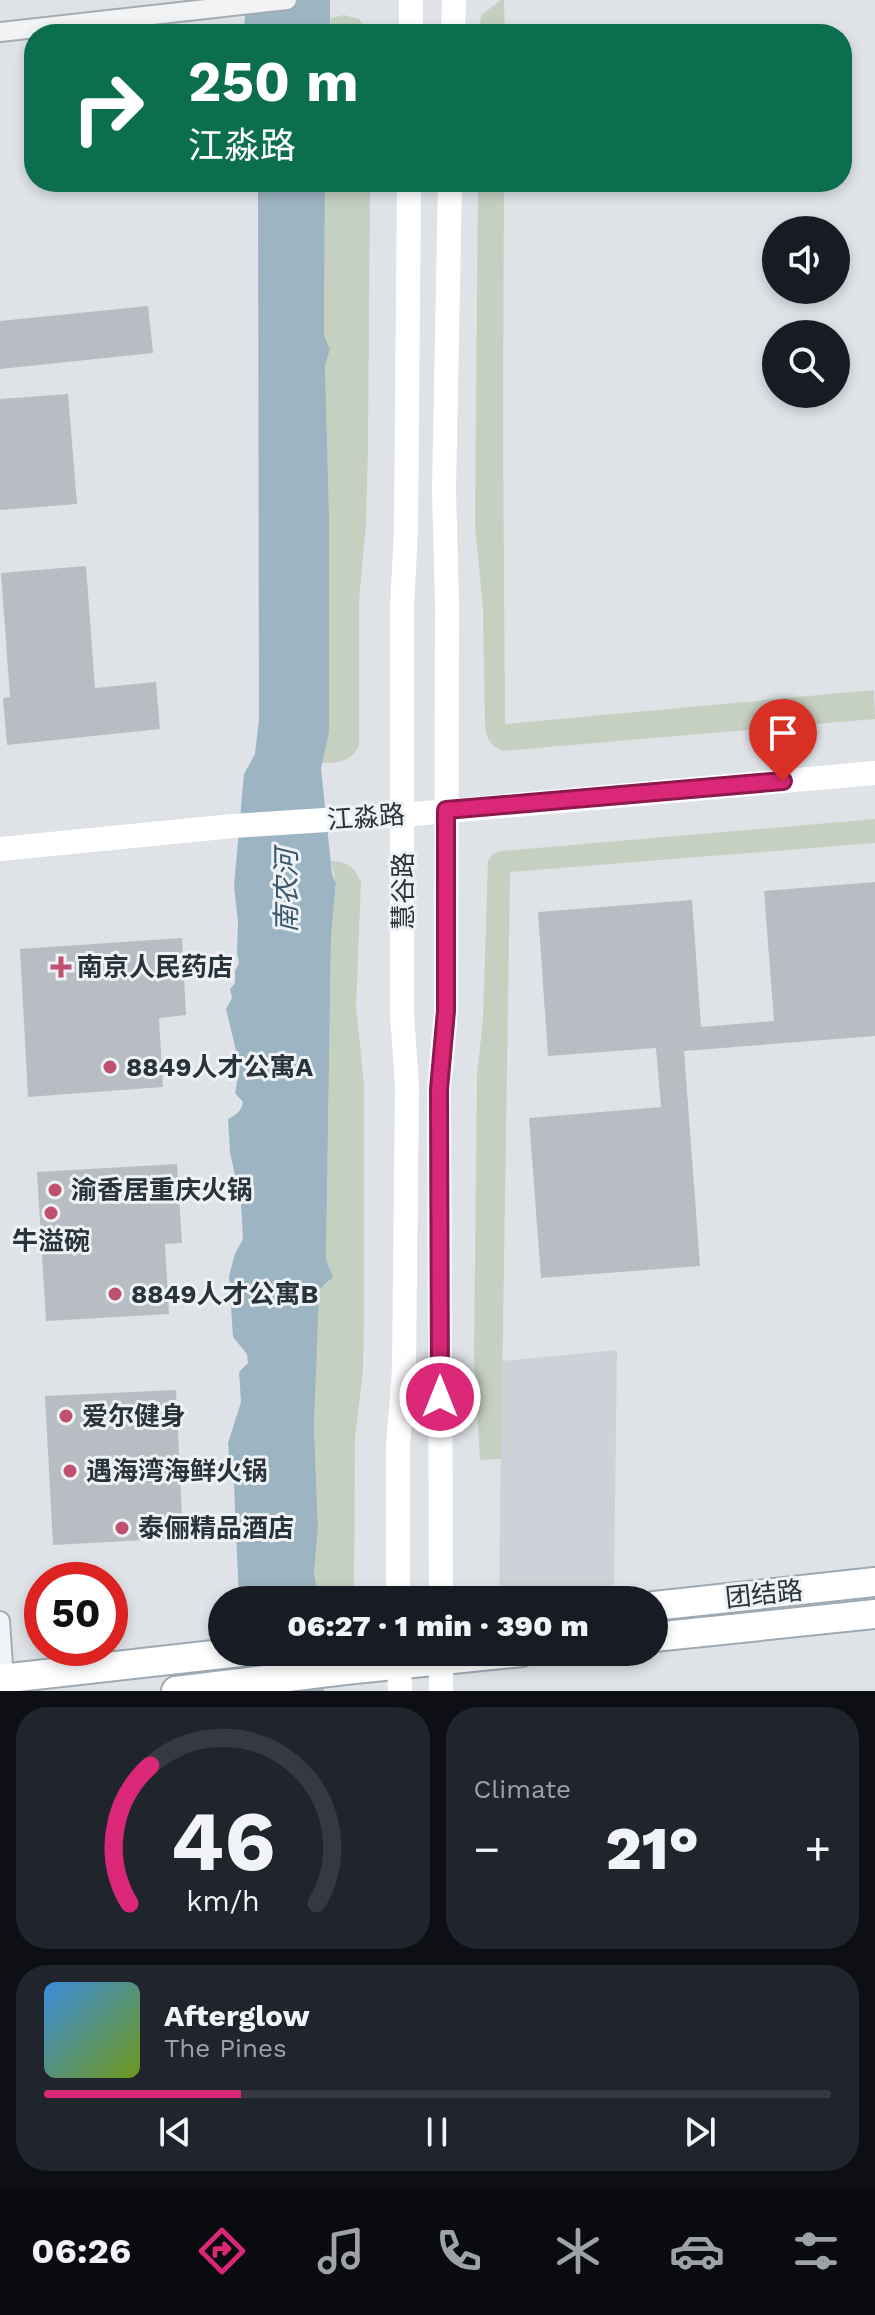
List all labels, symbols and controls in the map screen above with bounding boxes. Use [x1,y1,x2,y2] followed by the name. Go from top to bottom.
[188,49,359,115] text: 250 m
[56,56,160,160] icon: right
[188,125,296,167] text: 江淼路
[762,216,850,408] map controls
[762,216,850,304] button: sound
[762,320,850,408] button: search
[749,699,817,781] pin
[761,711,805,755] icon: arrive
[326,799,406,835] street label: 江淼路
[270,844,303,933] water label: 南农河
[388,852,418,930] street label: 慧谷路
[77,952,233,982] place label: 南京人民药店
[52,958,70,976] marker: 南京人民药店
[126,1052,313,1082] place label: 8849人才公寓A
[101,1058,119,1076] marker: 8849人才公寓A
[71,1175,253,1205] place label: 渝香居重庆火锅
[46,1181,64,1199] marker: 渝香居重庆火锅
[42,1204,60,1222] marker: 牛溢碗
[12,1226,90,1256] place label: 牛溢碗
[131,1279,318,1309] place label: 8849人才公寓B
[106,1285,124,1303] marker: 8849人才公寓B
[398,1355,482,1439] position arrow
[82,1401,186,1431] place label: 爱尔健身
[57,1407,75,1425] marker: 爱尔健身
[86,1456,268,1486] place label: 遇海湾海鲜火锅
[61,1462,79,1480] marker: 遇海湾海鲜火锅
[138,1513,294,1543] place label: 泰俪精品酒店
[113,1519,131,1537] marker: 泰俪精品酒店
[24,1562,128,1666] speed limit sign: 50
[724,1575,804,1613] street label: 团结路
[287,1608,589,1643] text: 06:27 · 1 min · 390 m
[474,1774,571,1804] text: Climate
[170,1793,275,1890] text: 46
[606,1813,699,1884] text: 21°
[474,1823,500,1875] text: −
[804,1823,831,1875] text: +
[186,1884,260,1918] text: km/h
[164,1998,310,2033] text: Afterglow
[164,2033,287,2063] text: The Pines
[153,2110,197,2154] icon: previous
[415,2110,459,2154] icon: pause
[678,2110,722,2154] icon: next
[194,2223,250,2279] icon: directions
[313,2223,369,2279] icon: music
[431,2223,487,2279] icon: phone
[550,2223,606,2279] icon: climate
[669,2223,725,2279] icon: car
[788,2223,844,2279] icon: filters
[31,2230,131,2272] text: 06:26

